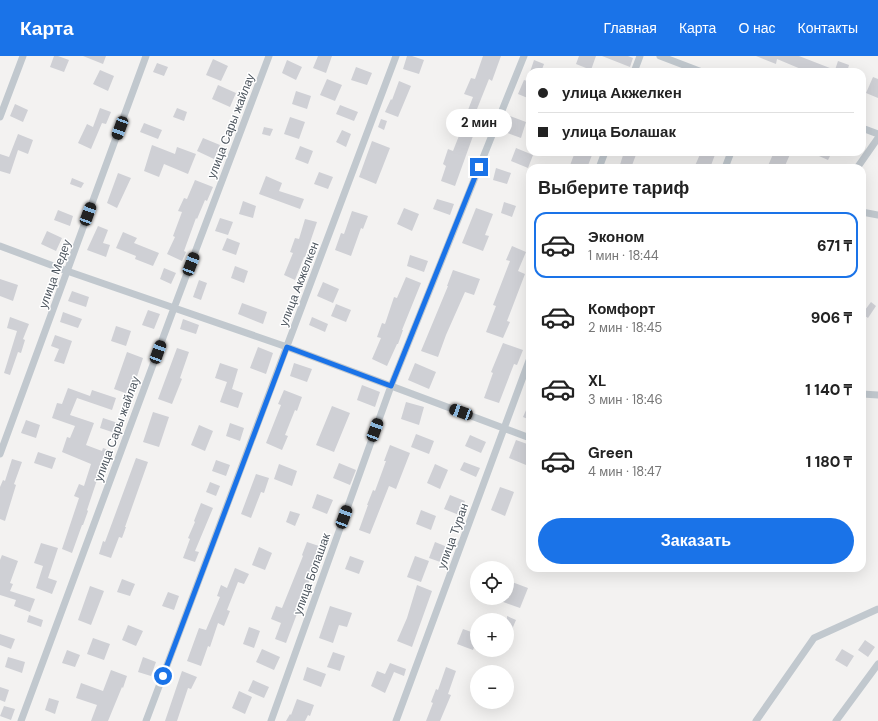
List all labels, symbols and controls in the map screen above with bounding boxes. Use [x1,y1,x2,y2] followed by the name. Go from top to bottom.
[20,16,74,41] text: Карта
[604,19,657,37] text: Главная
[679,19,716,37] text: Карта
[738,19,776,37] text: О нас
[798,19,858,37] text: Контакты
[204,71,258,181] street label: улица Сары жайлау
[562,83,682,103] text: улица Акжелкен
[446,109,512,137] callout: 2 мин
[461,114,497,131] text: 2 мин
[110,115,130,141] car
[562,122,676,142] text: улица Болашак
[470,158,488,176] route end
[538,176,689,200] text: Выберите тариф
[78,201,98,227] car
[540,227,576,263] icon: car
[588,227,644,247] text: Эконом
[817,236,852,256] text: 671 ₸
[35,237,75,311] street label: улица Медеу
[276,239,322,329] street label: улица Акжелкен
[588,247,659,264] text: 1 мин · 18:44
[181,251,201,277] car
[540,299,576,335] icon: car
[588,299,655,319] text: Комфорт
[811,308,852,328] text: 906 ₸
[588,319,662,336] text: 2 мин · 18:45
[148,339,168,365] car
[540,371,576,407] icon: car
[588,371,606,391] text: XL
[90,374,144,484] street label: улица Сары жайлау
[805,380,852,400] text: 1 140 ₸
[588,391,663,408] text: 3 мин · 18:46
[448,402,474,422] car
[365,417,385,443] car
[540,443,576,479] icon: car
[588,443,633,463] text: Green
[806,452,852,472] text: 1 180 ₸
[588,463,662,480] text: 4 мин · 18:47
[434,501,472,571] street label: улица Туран
[334,504,354,530] car
[538,518,854,564] button: Заказать
[290,530,334,617] street label: улица Болашак
[470,561,514,709] map controls
[470,561,514,605] button: locate
[470,613,514,657] button: +
[470,665,514,709] button: −
[154,667,172,685] route start

